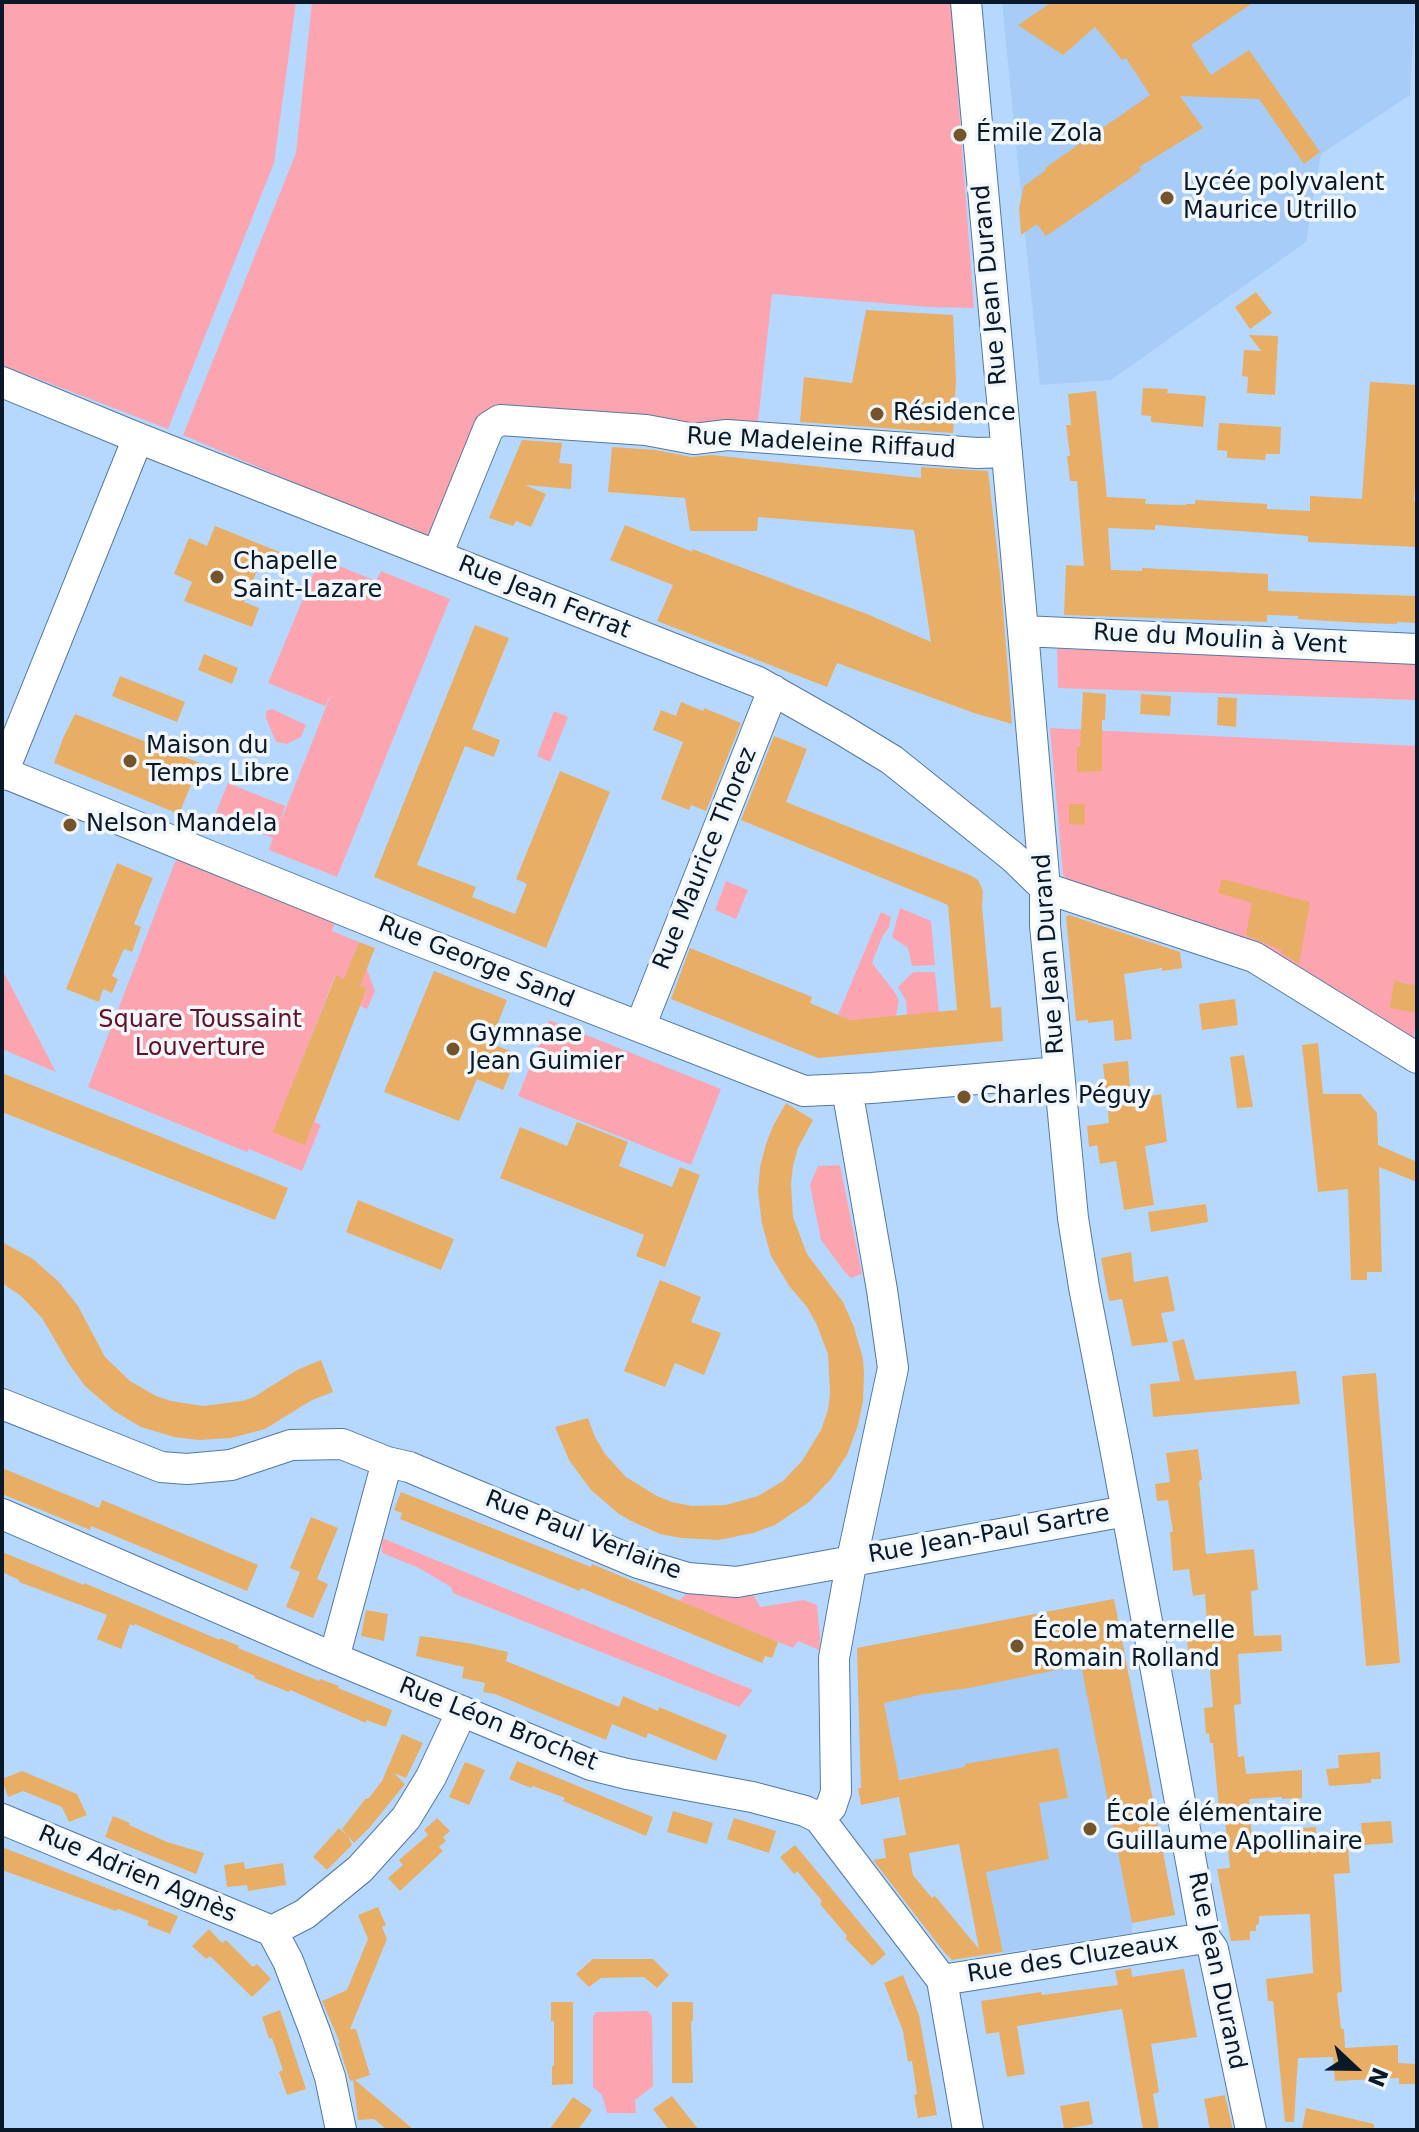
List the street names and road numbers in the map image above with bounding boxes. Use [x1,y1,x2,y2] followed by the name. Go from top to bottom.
[968,183,1014,387] street label: Rue Jean Durand
[686,423,956,465] street label: Rue Madeleine Riffaud
[454,550,634,646] street label: Rue Jean Ferrat
[1092,619,1348,661] street label: Rue du Moulin à Vent
[648,744,764,974] street label: Rue Maurice Thorez
[1029,853,1071,1055] street label: Rue Jean Durand
[374,911,578,1015] street label: Rue George Sand
[481,1485,685,1587] street label: Rue Paul Verlaine
[866,1500,1112,1570] street label: Rue Jean-Paul Sartre
[395,1672,601,1778] street label: Rue Léon Brochet
[33,1820,241,1930] street label: Rue Adrien Agnès
[1181,1870,1251,2072] street label: Rue Jean Durand
[965,1928,1181,1990] street label: Rue des Cluzeaux

